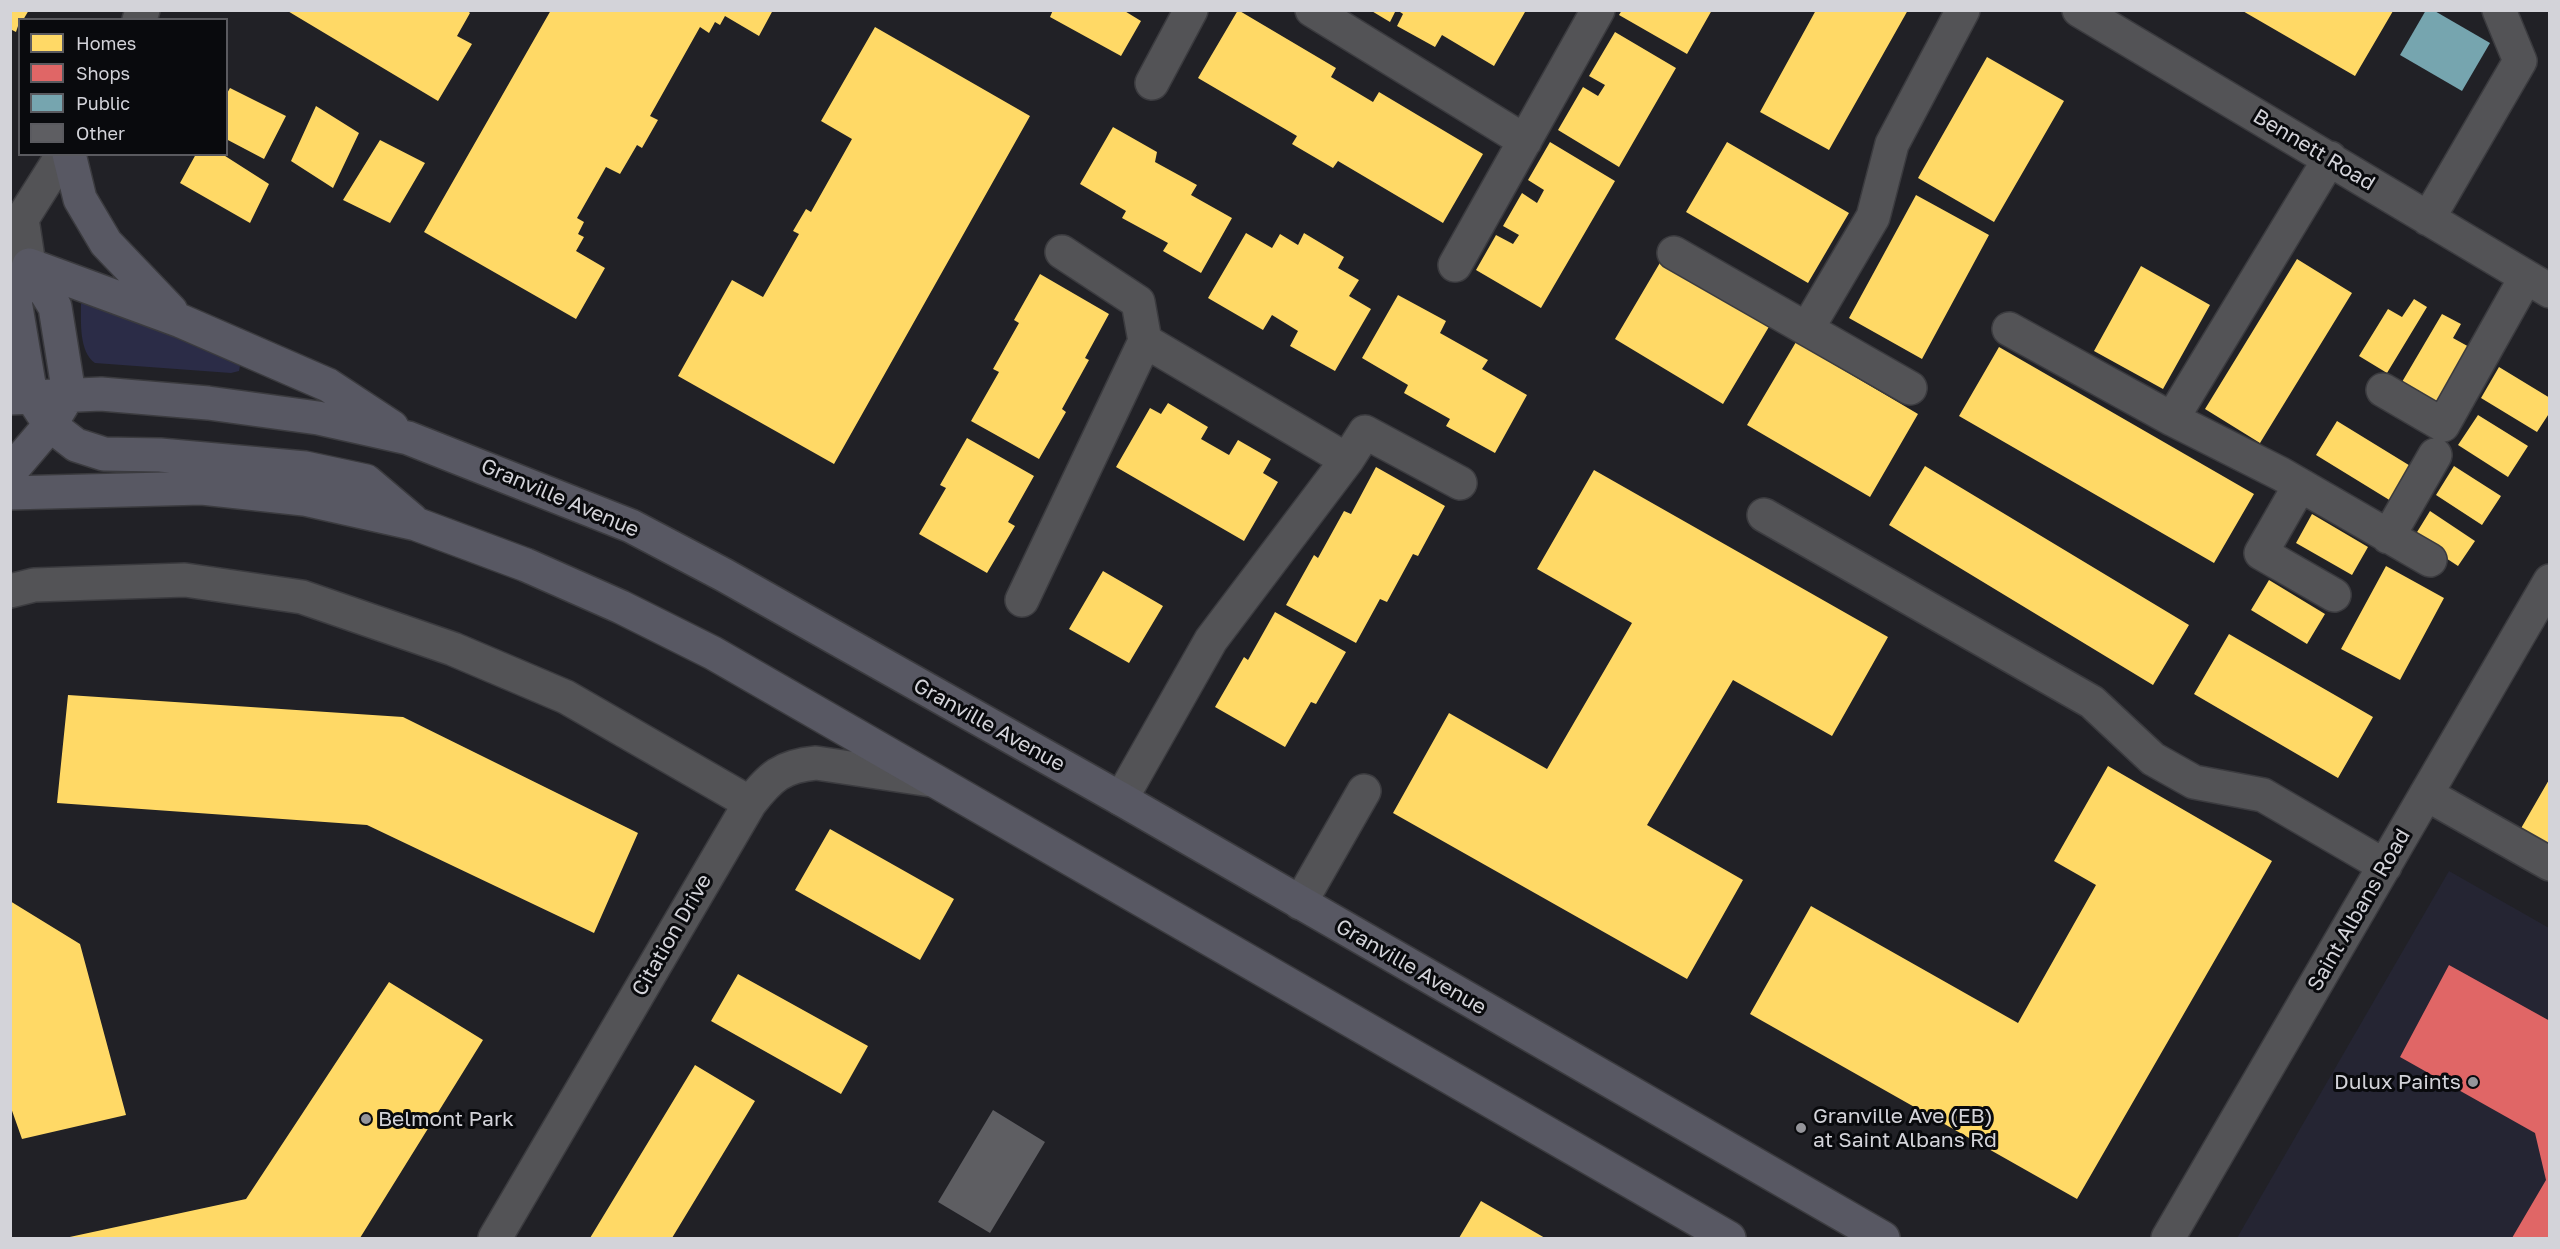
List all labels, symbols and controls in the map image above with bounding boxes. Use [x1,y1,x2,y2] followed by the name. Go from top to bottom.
[18,18,228,156] legend
[76,32,136,54] text: Homes
[76,62,130,84] text: Shops
[76,92,130,114] text: Public
[2249,104,2379,196] street label: Bennett Road
[76,122,125,144] text: Other
[477,453,643,543] street label: Granville Avenue
[909,673,1069,777] street label: Granville Avenue
[2302,824,2416,996] street label: Saint Albans Road
[627,869,717,1001] street label: Citation Drive
[1331,914,1491,1020] street label: Granville Avenue
[2334,1069,2461,1095] place label: Dulux Paints
[2466,1075,2480,1089] marker: Dulux Paints
[1813,1103,1997,1153] place label: Granville Ave (EB) at Saint Albans Rd
[378,1106,514,1132] place label: Belmont Park
[359,1112,373,1126] marker: Belmont Park
[1794,1121,1808,1135] marker: Granville Ave (EB) at Saint Albans Rd

